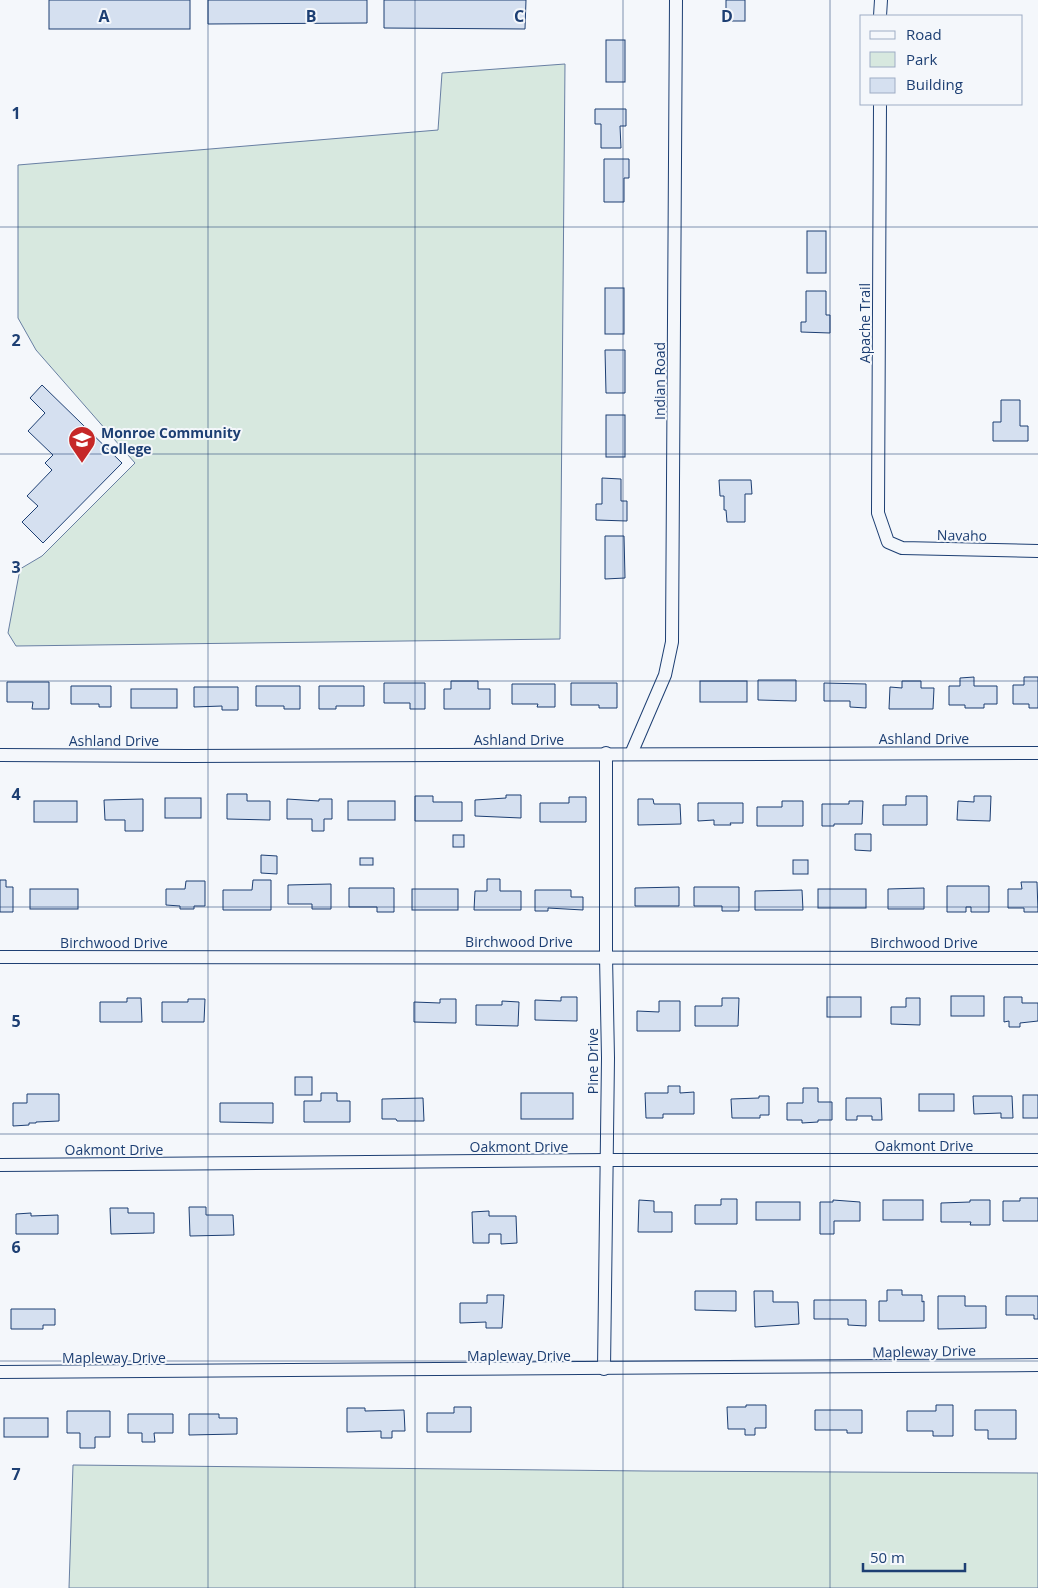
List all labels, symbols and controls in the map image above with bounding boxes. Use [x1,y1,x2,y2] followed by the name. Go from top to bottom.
[98,5,110,27] text: A
[306,5,316,27] text: B
[514,5,524,27] text: C
[721,5,733,27] text: D
[860,15,1023,105] legend
[906,24,942,44] text: Road
[906,49,937,69] text: Park
[906,74,963,94] text: Building
[11,102,21,124] text: 1
[855,283,874,363] street label: Apache Trail
[11,329,21,351] text: 2
[650,342,669,420] street label: Indian Road
[101,423,241,458] place label: Monroe Community College
[67,425,97,464] school or university icon: Monroe Community College
[937,525,987,545] street label: Navaho
[11,556,21,578] text: 3
[879,729,969,748] street label: Ashland Drive
[474,730,564,749] street label: Ashland Drive
[69,731,159,750] street label: Ashland Drive
[11,783,21,805] text: 4
[465,932,573,951] street label: Birchwood Drive
[60,933,168,952] street label: Birchwood Drive
[870,933,978,952] street label: Birchwood Drive
[11,1010,21,1032] text: 5
[583,1028,602,1094] street label: Pine Drive
[875,1136,974,1155] street label: Oakmont Drive
[470,1137,569,1156] street label: Oakmont Drive
[65,1140,164,1159] street label: Oakmont Drive
[11,1236,21,1258] text: 6
[872,1341,976,1361] street label: Mapleway Drive
[467,1346,571,1365] street label: Mapleway Drive
[62,1348,166,1367] street label: Mapleway Drive
[11,1463,21,1485] text: 7
[863,1540,966,1572] scale bar
[870,1547,905,1567] text: 50 m

